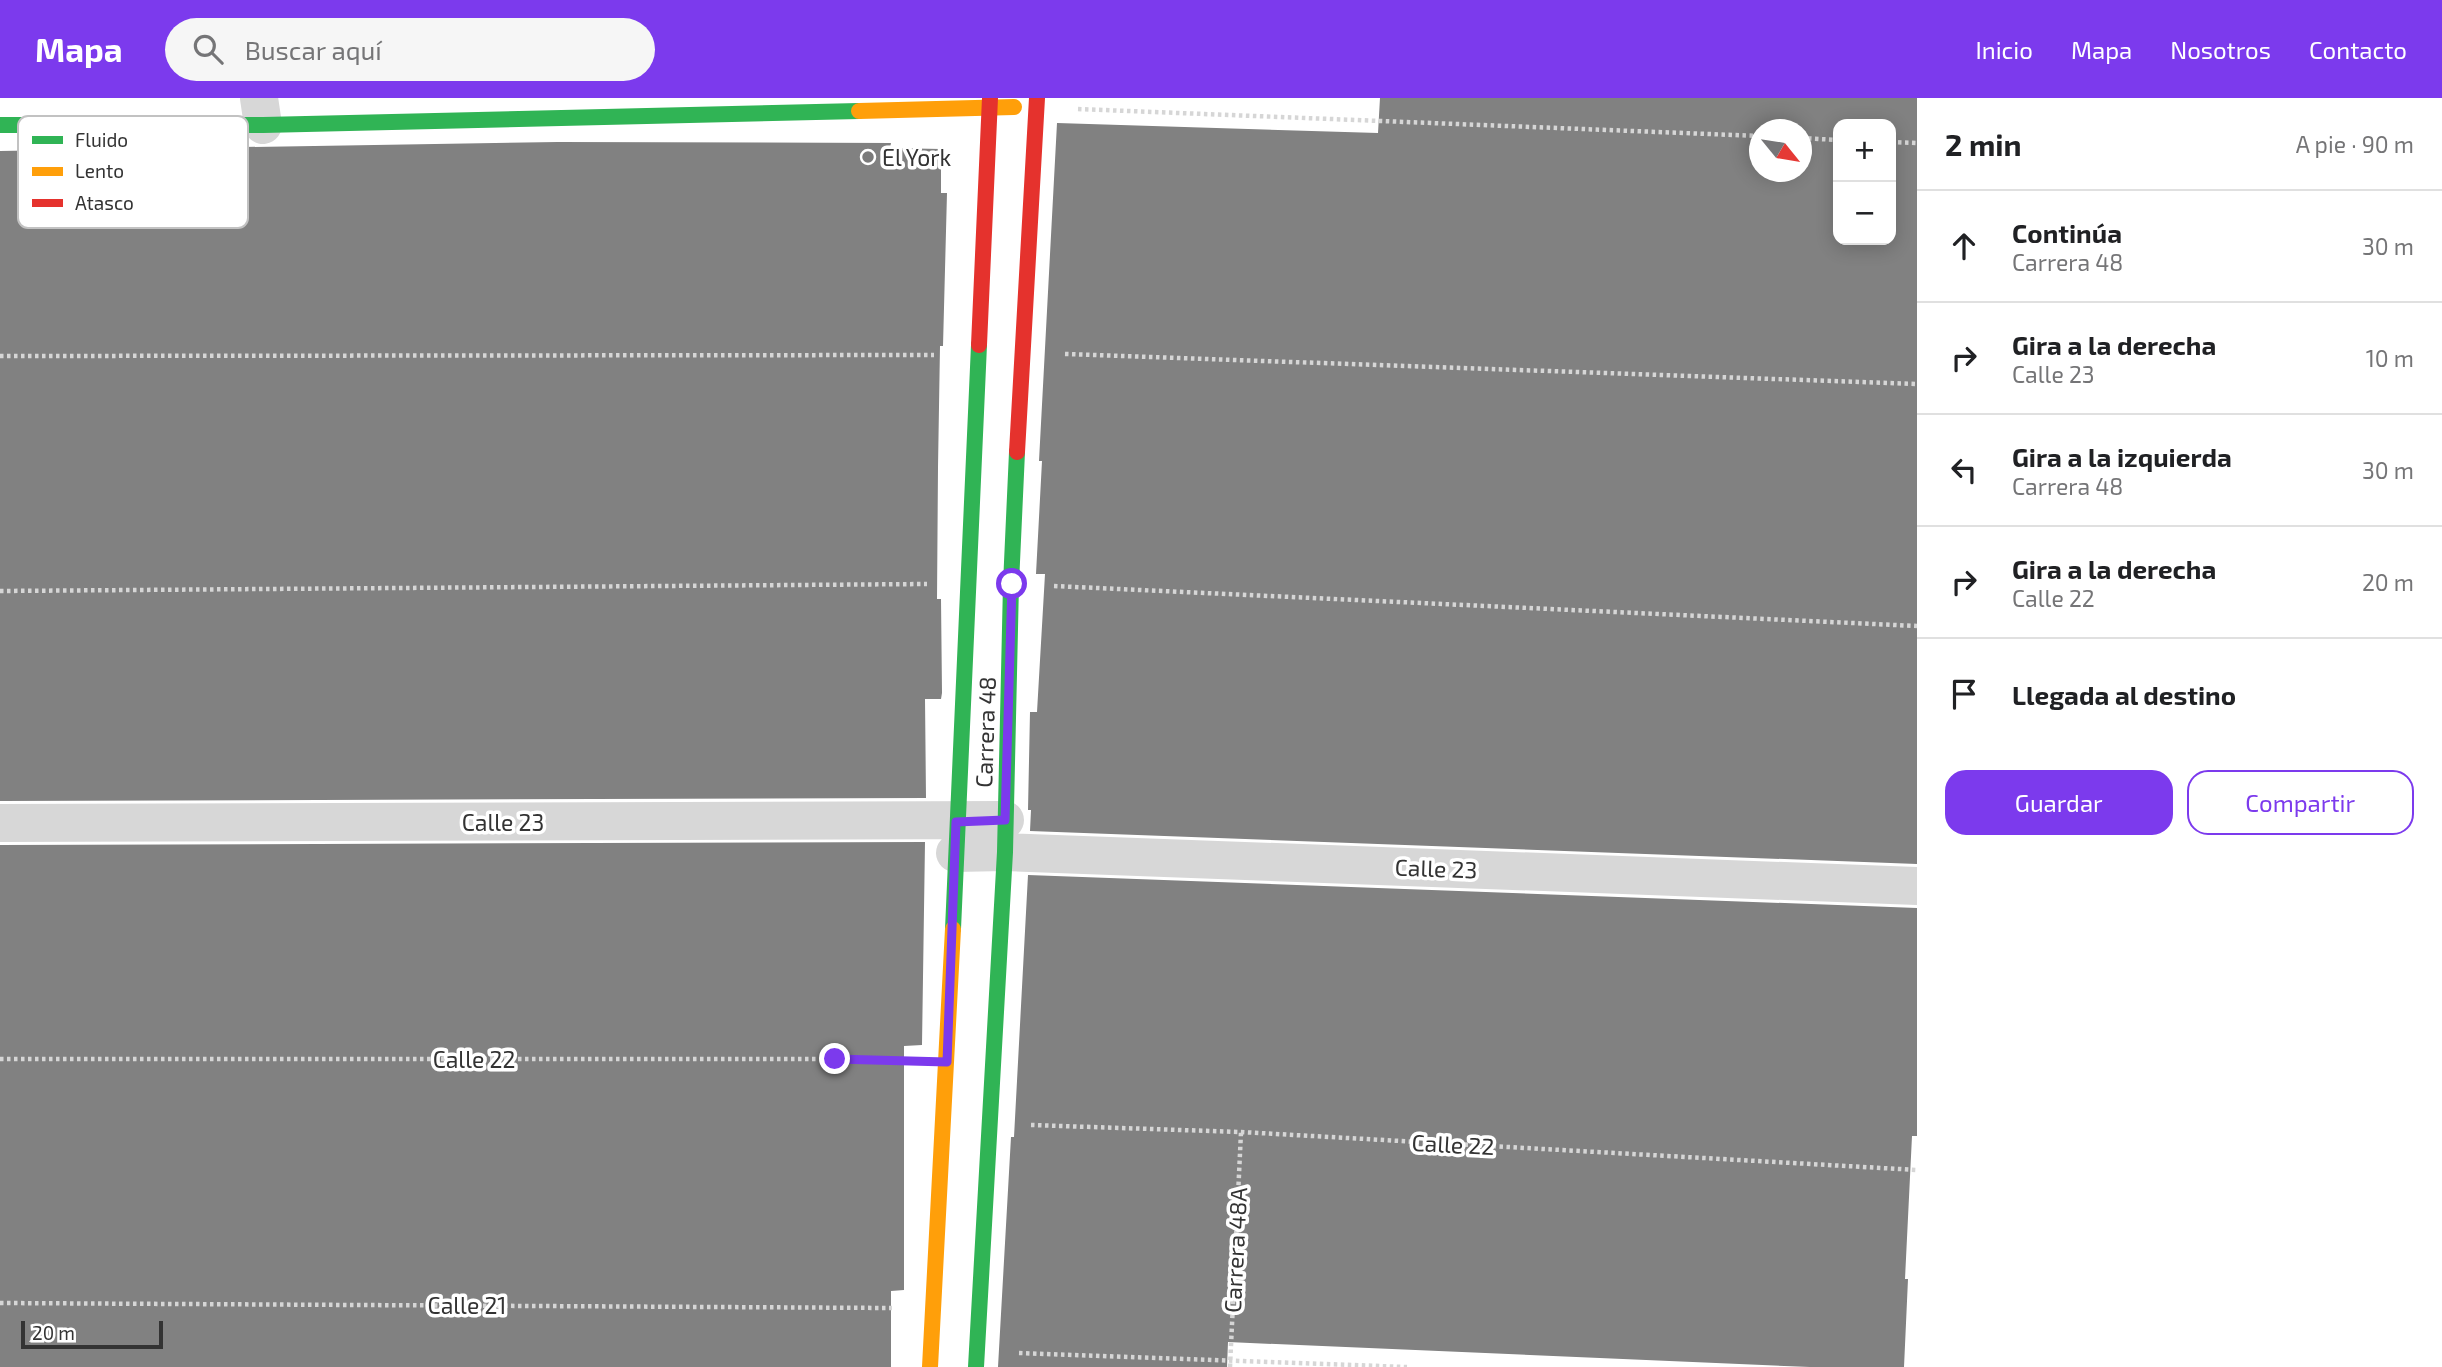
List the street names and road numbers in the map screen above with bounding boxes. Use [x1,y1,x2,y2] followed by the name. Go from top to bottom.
[969,676,1001,788] street label: Carrera 48
[462,808,544,836] street label: Calle 23
[1394,853,1478,883] street label: Calle 23
[433,1045,515,1073] street label: Calle 22
[1411,1128,1495,1160] street label: Calle 22
[1218,1186,1252,1313] street label: Carrera 48A
[428,1291,506,1319] street label: Calle 21

